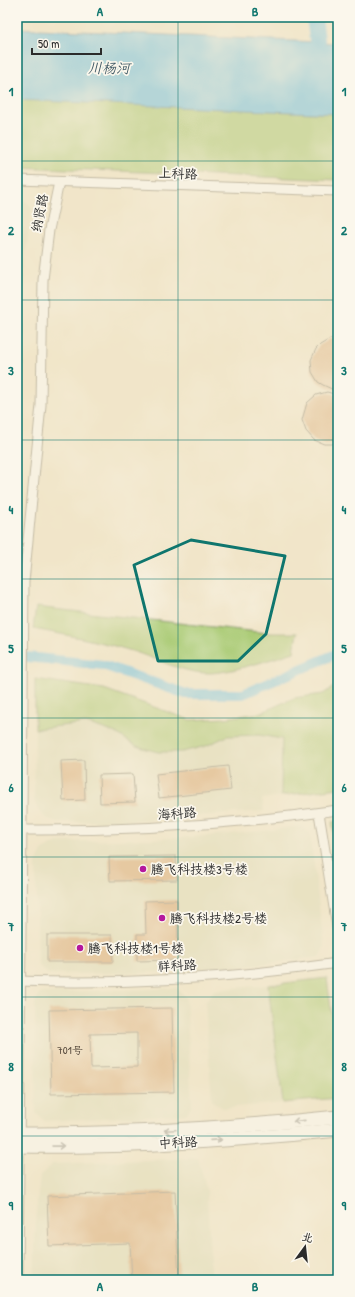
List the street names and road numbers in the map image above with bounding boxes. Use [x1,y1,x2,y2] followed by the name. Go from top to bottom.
[158,163,198,183] street label: 上科路
[26,192,52,234] street label: 纳贤路
[157,803,197,823] street label: 海科路
[157,955,197,975] street label: 祥科路
[158,1132,198,1152] street label: 中科路

